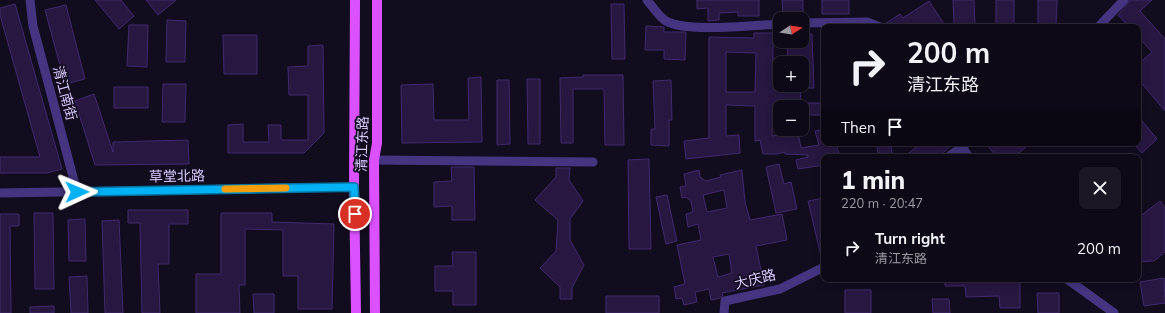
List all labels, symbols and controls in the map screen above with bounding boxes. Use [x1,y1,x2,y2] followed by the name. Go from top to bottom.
[773,12,809,48] north arrow
[773,12,809,136] map controls
[907,35,990,70] text: 200 m
[841,40,893,92] icon: right
[773,56,809,92] button: +
[49,64,81,122] street label: 清江南街
[907,73,979,96] text: 清江东路
[773,100,809,136] button: −
[352,116,372,172] street label: 清江东路
[884,116,906,138] icon: arrive
[841,118,876,137] text: Then
[841,165,905,195] text: 1 min
[149,167,205,185] street label: 草堂北路
[1079,167,1121,209] button: close
[56,171,98,213] position arrow
[841,195,923,211] text: 220 m · 20:47
[338,197,372,231] pin
[344,203,366,225] icon: arrive
[875,229,945,248] text: Turn right
[841,237,863,259] icon: right
[1077,239,1121,258] text: 200 m
[875,250,927,266] text: 清江东路
[732,265,778,293] street label: 大庆路

